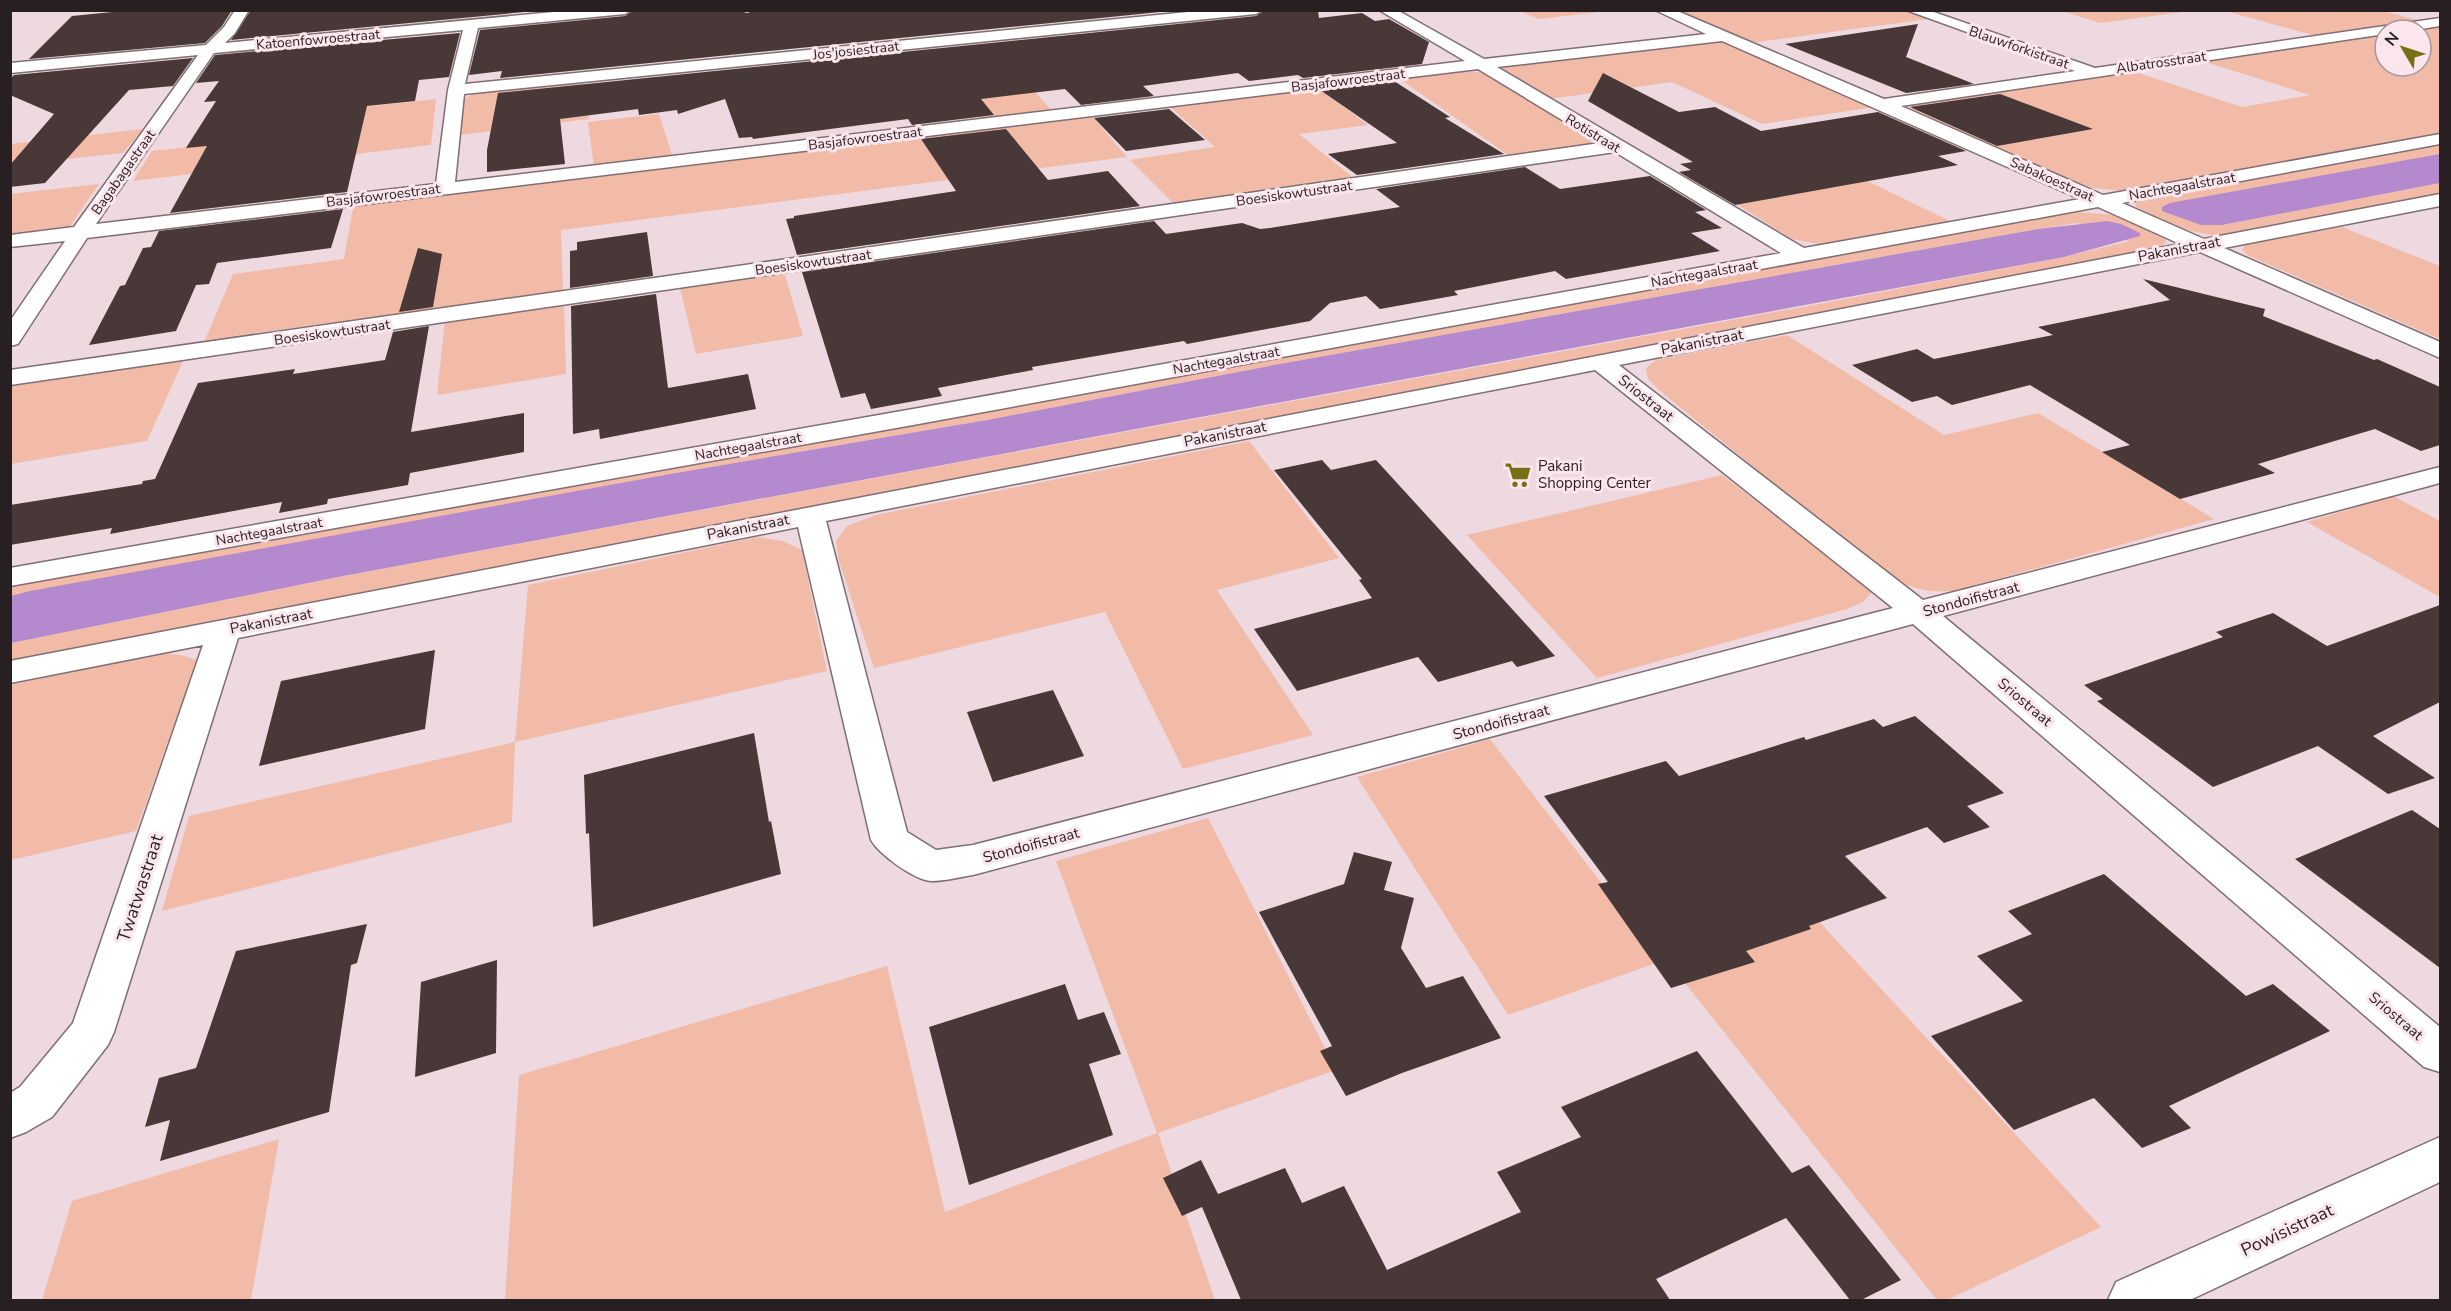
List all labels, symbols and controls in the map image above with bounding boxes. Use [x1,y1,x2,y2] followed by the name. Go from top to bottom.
[2373,18,2433,78] north arrow
[1966,21,2071,73] street label: Blauwforkistraat
[255,25,381,54] street label: Katoenfowroestraat
[2380,28,2404,51] text: N
[811,36,900,65] street label: Jos'josiestraat
[2115,47,2207,78] street label: Albatrosstraat
[1290,64,1406,97] street label: Basjafowroestraat
[1562,109,1624,157] street label: Rotistraat
[807,122,923,155] street label: Basjafowroestraat
[87,126,160,219] street label: Bagabagastraat
[2007,152,2097,206] street label: Sabakoestraat
[2127,168,2237,205] street label: Nachtegaalstraat
[1235,176,1353,211] street label: Boesiskowtustraat
[325,179,441,212] street label: Basjafowroestraat
[2136,231,2223,267] street label: Pakanistraat
[754,245,872,280] street label: Boesiskowtustraat
[1649,255,1759,292] street label: Nachtegaalstraat
[273,315,391,350] street label: Boesiskowtustraat
[1659,324,1746,360] street label: Pakanistraat
[1171,342,1281,379] street label: Nachtegaalstraat
[1614,370,1678,426] street label: Sriostraat
[1182,416,1269,452] street label: Pakanistraat
[693,428,803,465] street label: Nachtegaalstraat
[1538,456,1651,493] place label: Pakani Shopping Center
[1503,460,1533,490] supermarket icon: Pakani Shopping Center
[705,509,792,545] street label: Pakanistraat
[214,513,324,550] street label: Nachtegaalstraat
[1921,576,2022,621] street label: Stondoifistraat
[228,603,315,639] street label: Pakanistraat
[1994,673,2057,731] street label: Sriostraat
[1451,699,1552,744] street label: Stondoifistraat
[981,822,1082,867] street label: Stondoifistraat
[111,831,169,945] street label: Twatwastraat
[2365,987,2428,1045] street label: Sriostraat
[2237,1198,2338,1262] street label: Powisistraat

